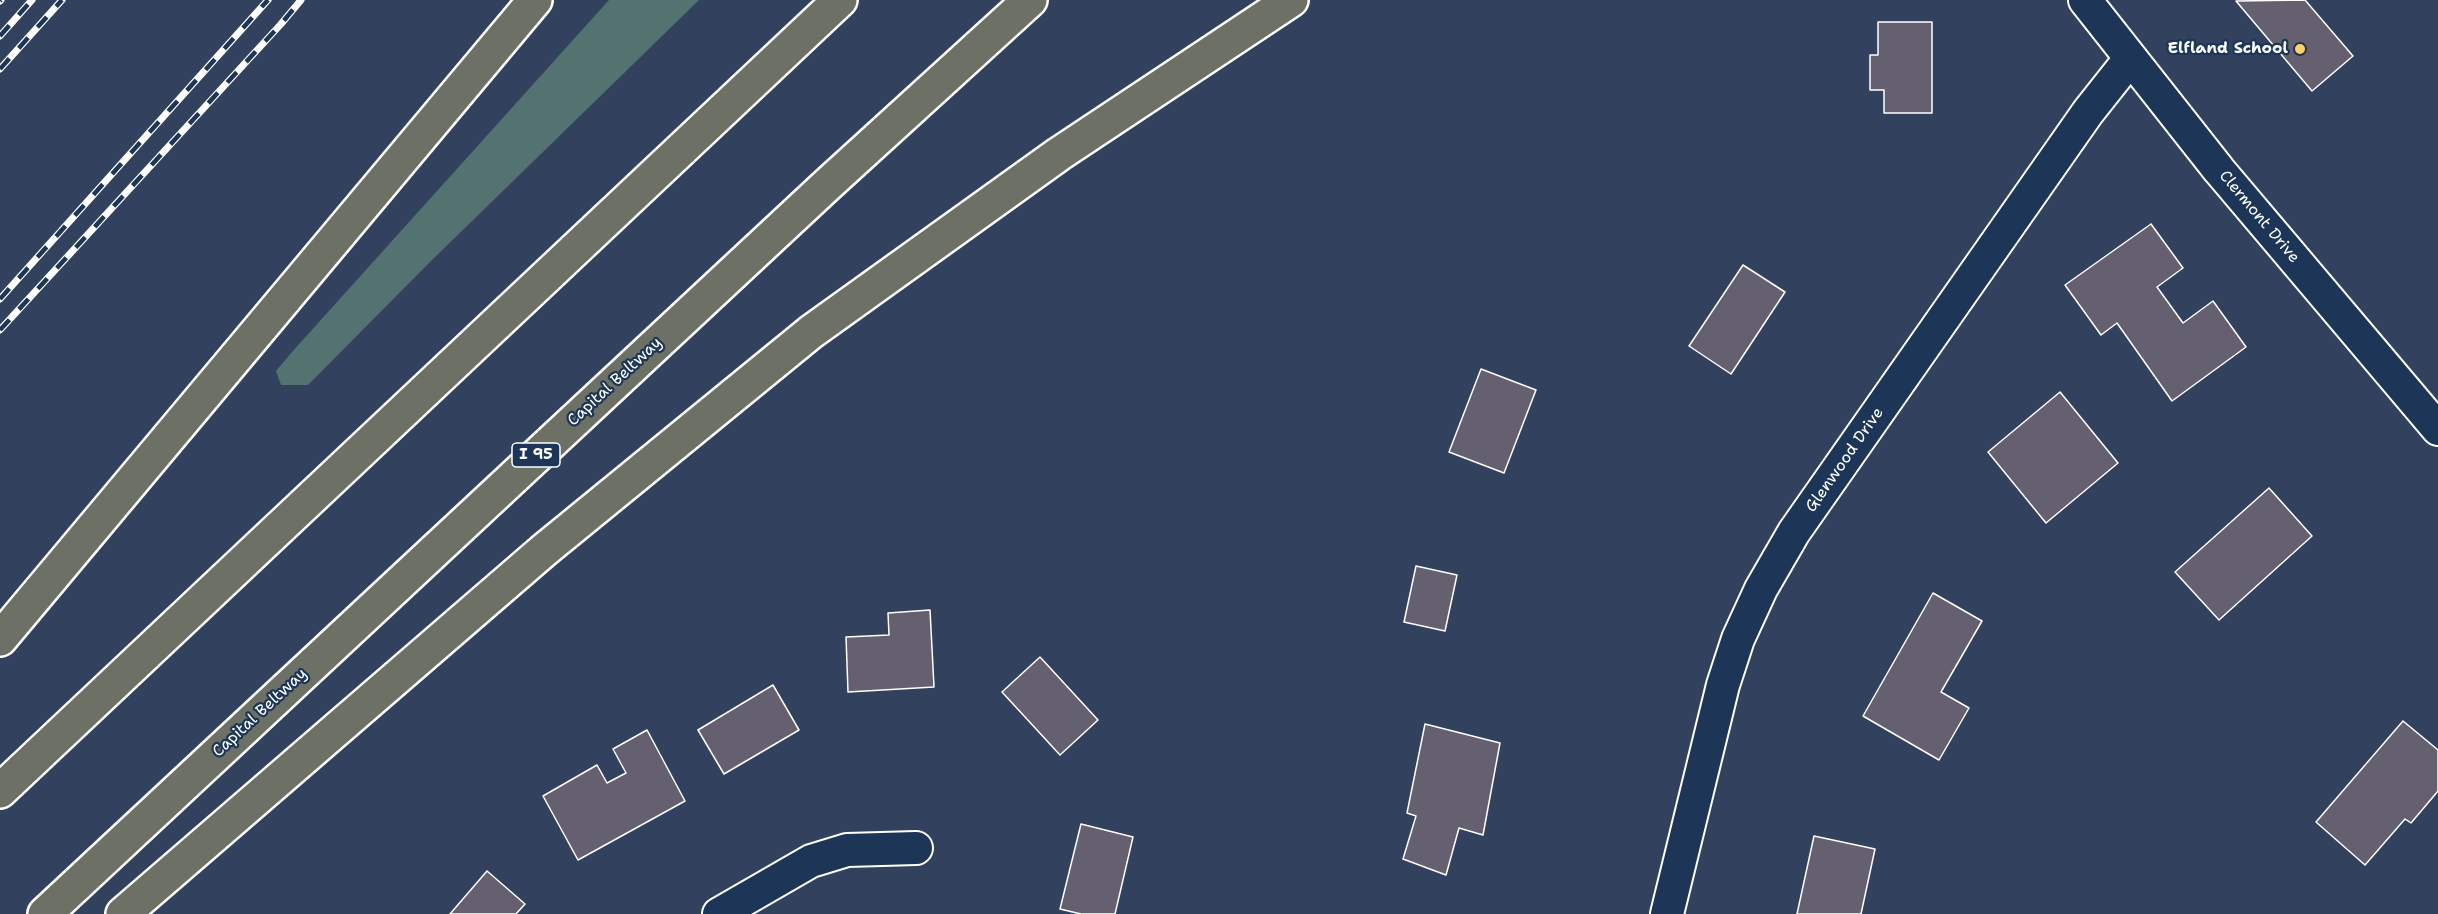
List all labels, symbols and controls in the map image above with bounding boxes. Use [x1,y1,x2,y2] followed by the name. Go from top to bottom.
[2168,39,2288,59] place label: Elfland School
[2293,42,2307,56] marker: Elfland School
[2215,167,2303,267] street label: Clermont Drive
[564,333,666,431] street label: Capital Beltway
[1802,404,1888,516] street label: Glenwood Drive
[512,443,560,467] road number: I 95
[209,664,311,762] street label: Capital Beltway

